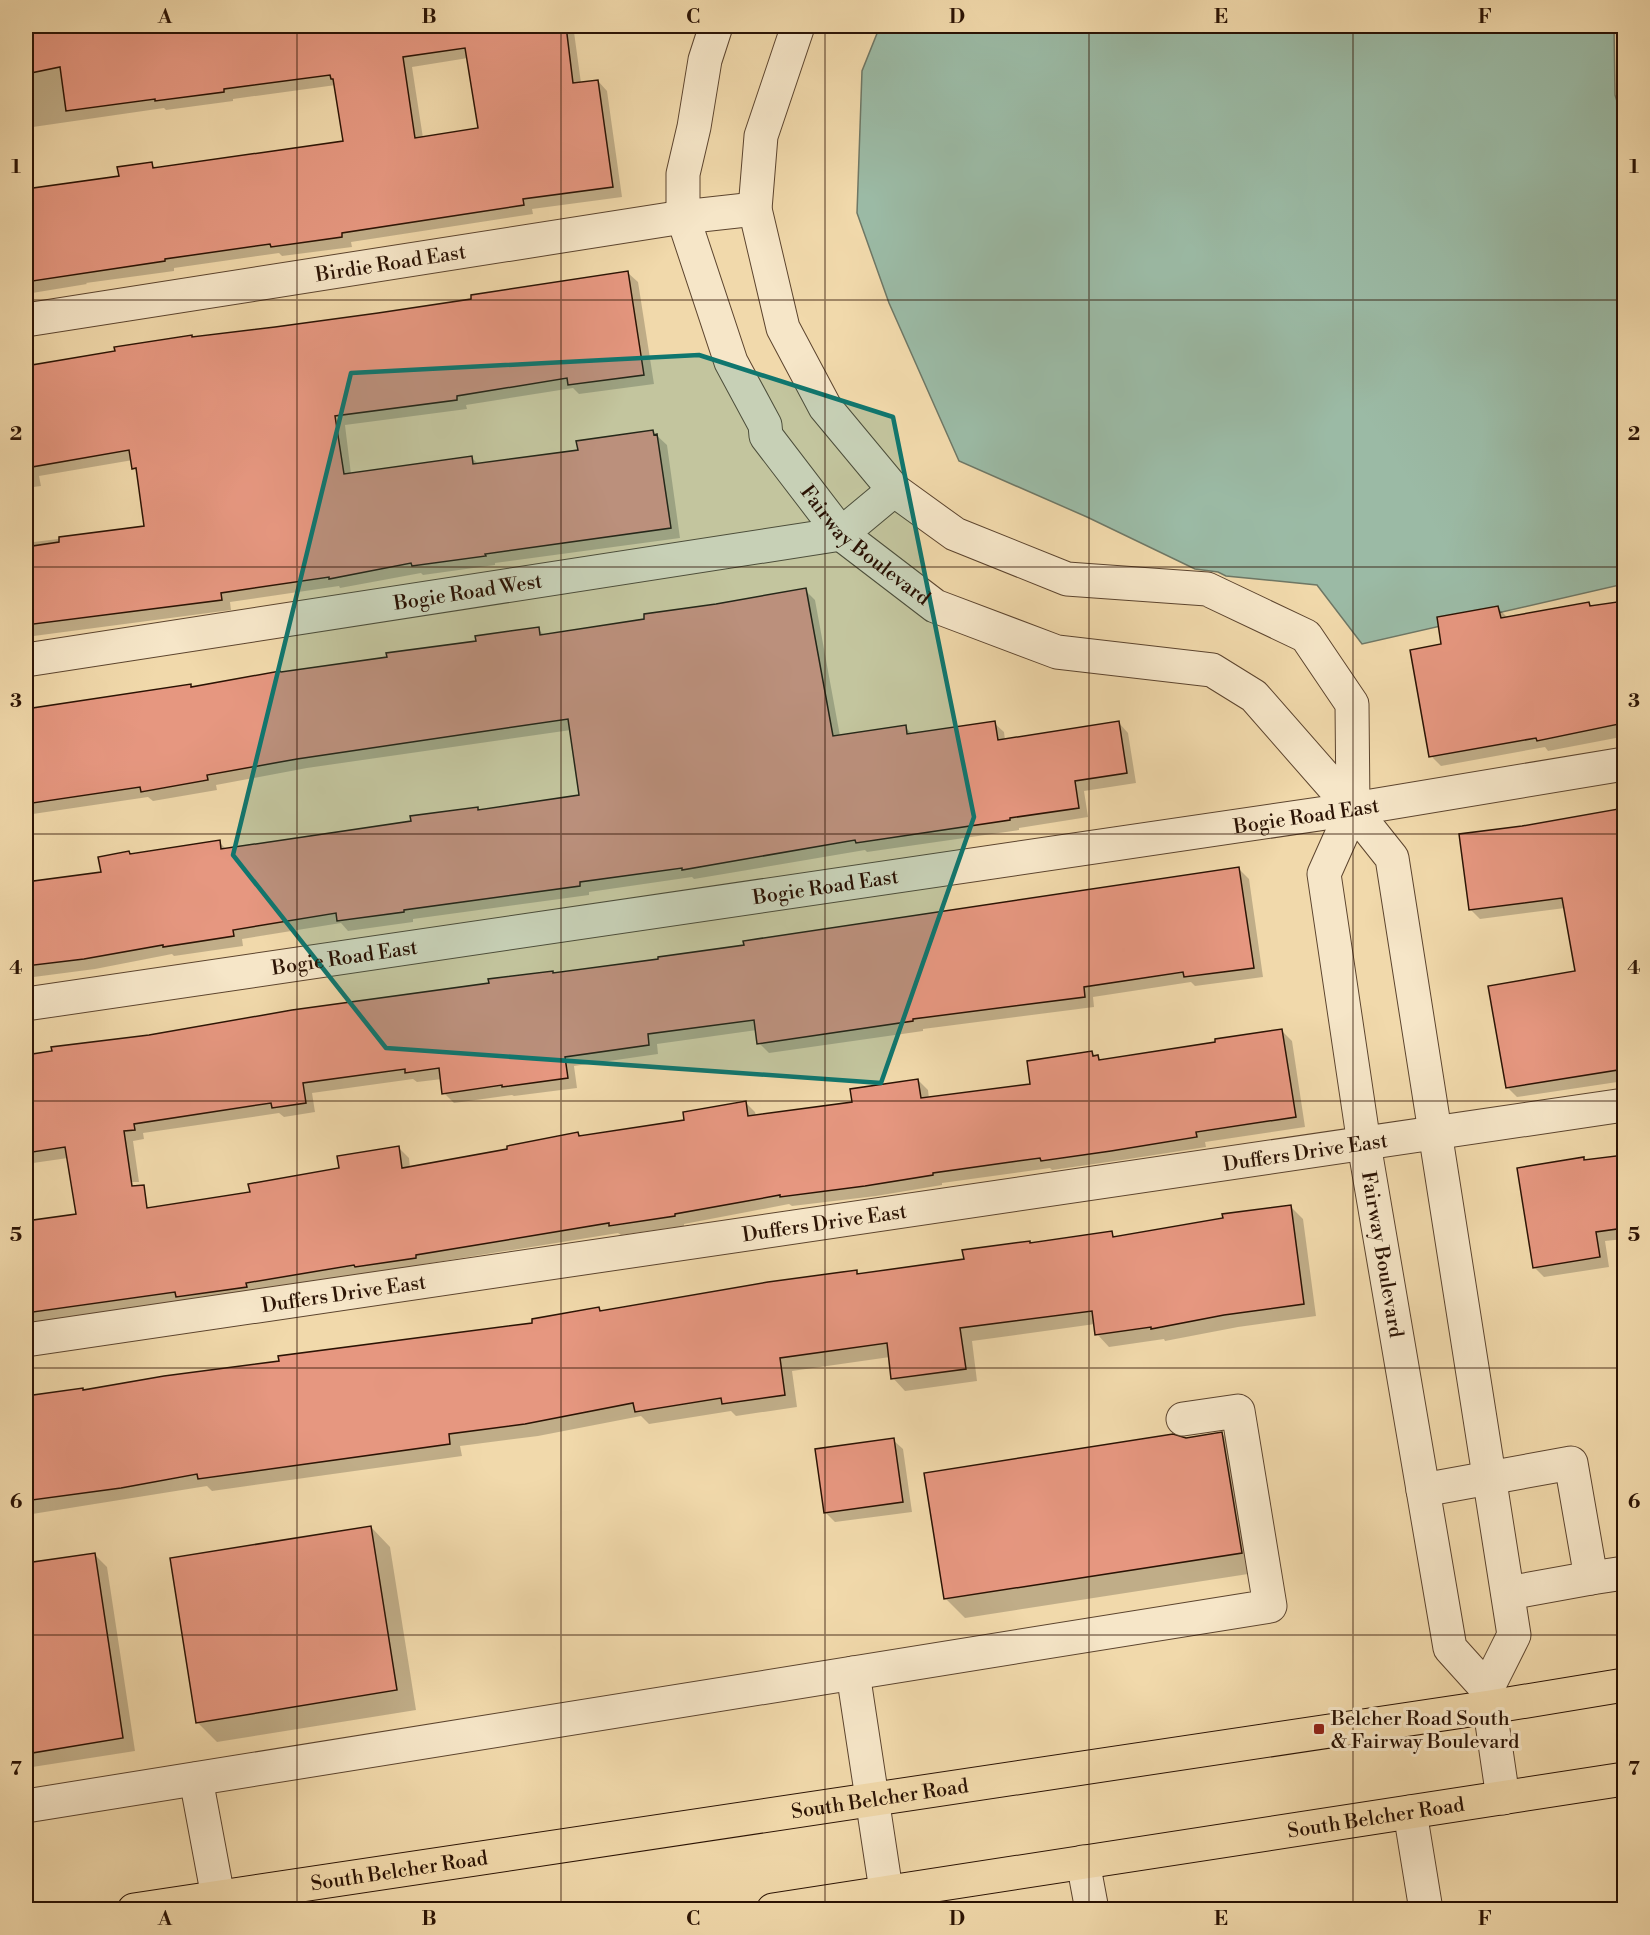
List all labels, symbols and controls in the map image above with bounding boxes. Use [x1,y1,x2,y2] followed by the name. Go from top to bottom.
[157,5,173,30] text: A
[421,5,437,30] text: B
[686,5,700,30] text: C
[949,5,965,30] text: D
[1214,5,1228,30] text: E
[1478,5,1492,30] text: F
[11,155,21,180] text: 1
[1629,155,1639,180] text: 1
[313,240,468,289] street label: Birdie Road East
[10,422,22,447] text: 2
[1628,422,1640,447] text: 2
[794,481,935,612] street label: Fairway Boulevard
[391,569,544,617] street label: Bogie Road West
[10,689,22,714] text: 3
[1628,689,1640,714] text: 3
[1231,794,1381,841] street label: Bogie Road East
[750,865,900,911] street label: Bogie Road East
[269,936,419,982] street label: Bogie Road East
[9,956,23,981] text: 4
[1627,956,1641,981] text: 4
[1221,1129,1389,1178] street label: Duffers Drive East
[1355,1170,1408,1340] street label: Fairway Boulevard
[741,1200,909,1249] street label: Duffers Drive East
[10,1223,22,1248] text: 5
[1628,1223,1640,1248] text: 5
[260,1270,428,1319] street label: Duffers Drive East
[10,1490,23,1515] text: 6
[1628,1490,1641,1515] text: 6
[1330,1707,1520,1755] place label: Belcher Road South & Fairway Boulevard
[1312,1722,1326,1736] marker: Belcher Road South & Fairway Boulevard
[10,1757,22,1782] text: 7
[1628,1757,1640,1782] text: 7
[790,1774,971,1825] street label: South Belcher Road
[1286,1793,1467,1845] street label: South Belcher Road
[309,1846,490,1897] street label: South Belcher Road
[157,1907,173,1932] text: A
[421,1907,437,1932] text: B
[686,1907,700,1932] text: C
[949,1907,965,1932] text: D
[1214,1907,1228,1932] text: E
[1478,1907,1492,1932] text: F

